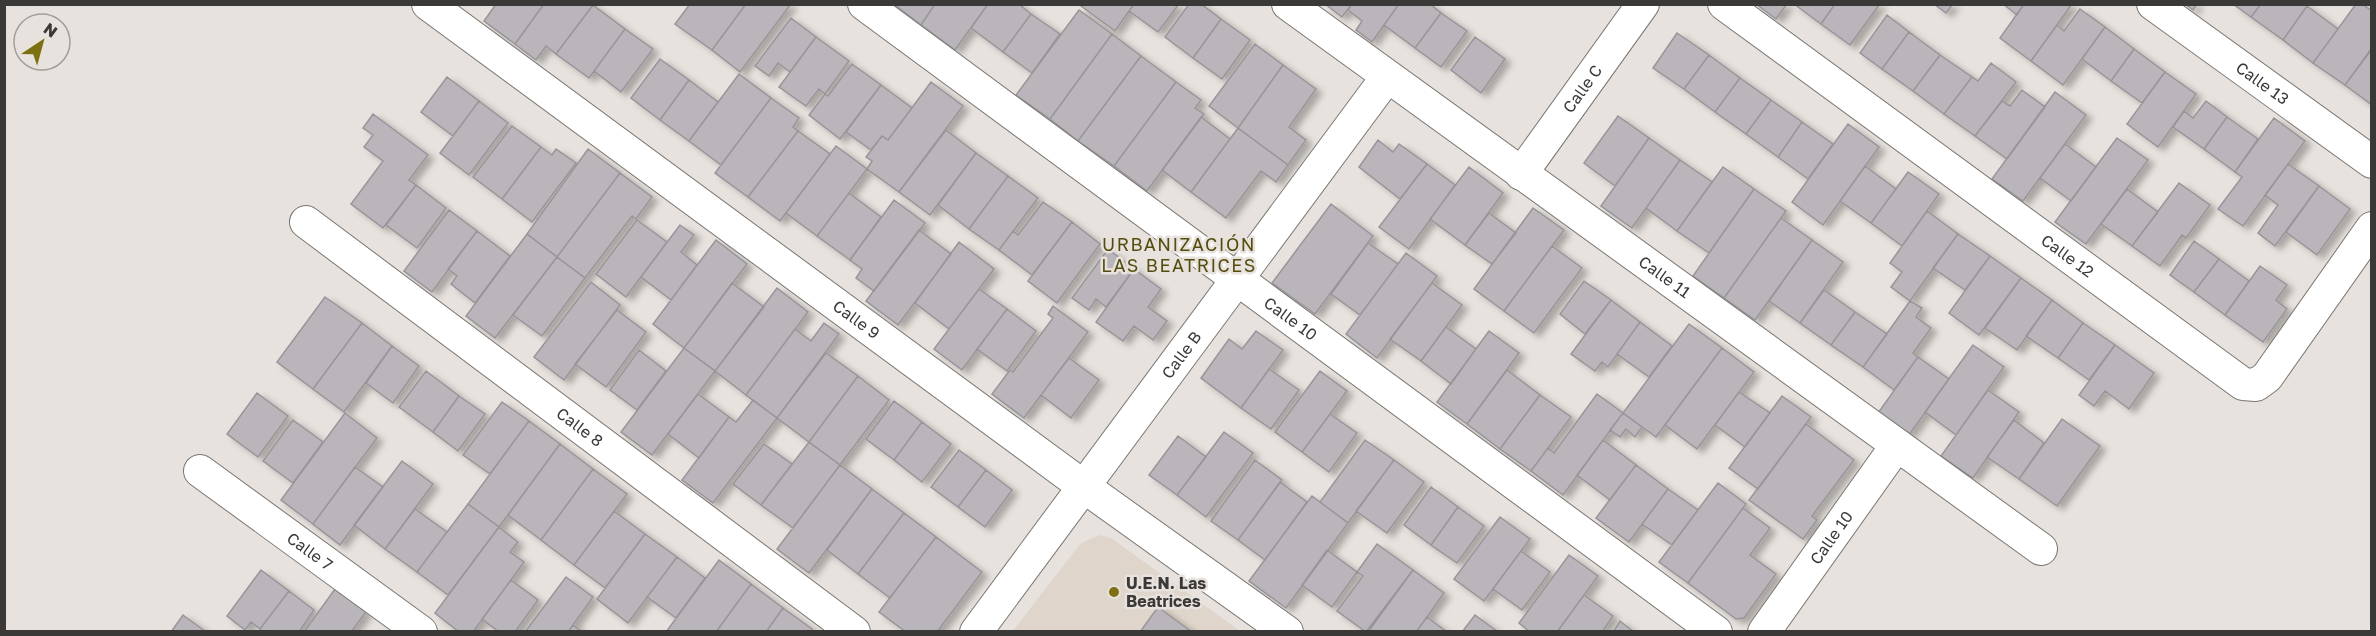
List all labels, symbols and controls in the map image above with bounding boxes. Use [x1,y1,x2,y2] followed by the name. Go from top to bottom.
[12,12,72,72] north arrow
[40,18,62,42] text: N
[2232,57,2293,109] street label: Calle 13
[1558,61,1606,117] street label: Calle C
[2037,230,2098,282] street label: Calle 12
[1101,233,1257,276] district label: URBANIZACIÓN LAS BEATRICES
[1635,251,1695,302] street label: Calle 11
[1260,292,1321,345] street label: Calle 10
[829,296,884,343] street label: Calle 9
[1157,327,1205,382] street label: Calle B
[553,403,607,451] street label: Calle 8
[1805,507,1857,568] street label: Calle 10
[283,528,337,574] street label: Calle 7
[1126,573,1206,611] place label: U.E.N. Las Beatrices
[1107,585,1121,599] marker: U.E.N. Las Beatrices

